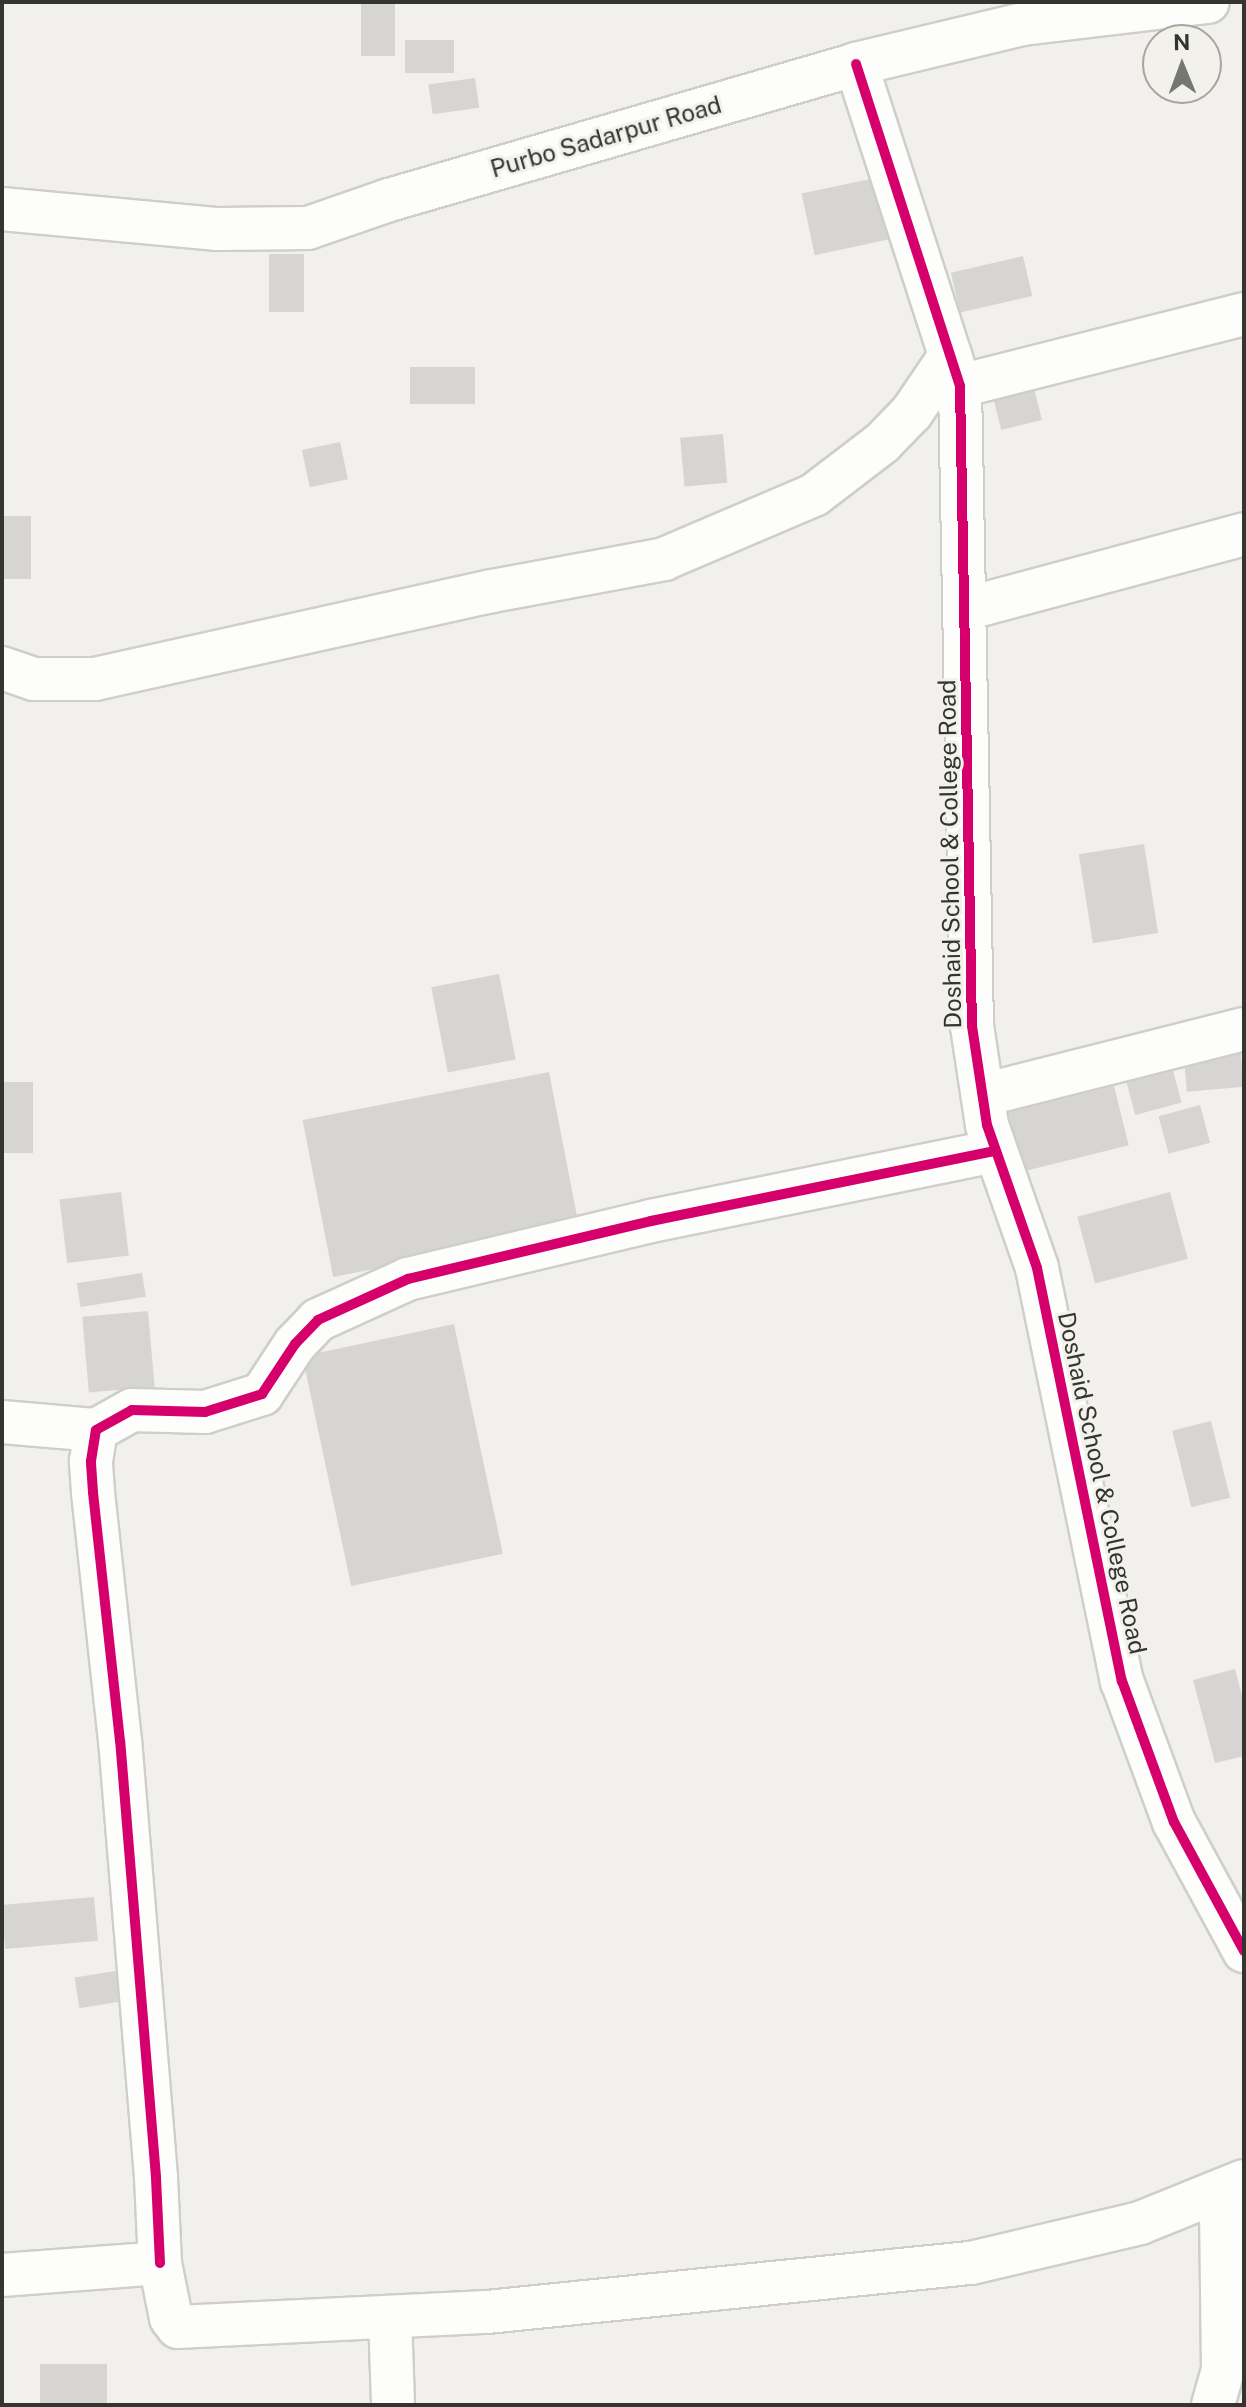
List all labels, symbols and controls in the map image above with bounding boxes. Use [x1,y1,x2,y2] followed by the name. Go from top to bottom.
[1142,24,1222,104] north arrow
[1173,29,1190,55] text: N
[487,90,725,184] street label: Purbo Sadarpur Road
[933,679,967,1029] street label: Doshaid School & College Road
[1052,1309,1152,1657] street label: Doshaid School & College Road

